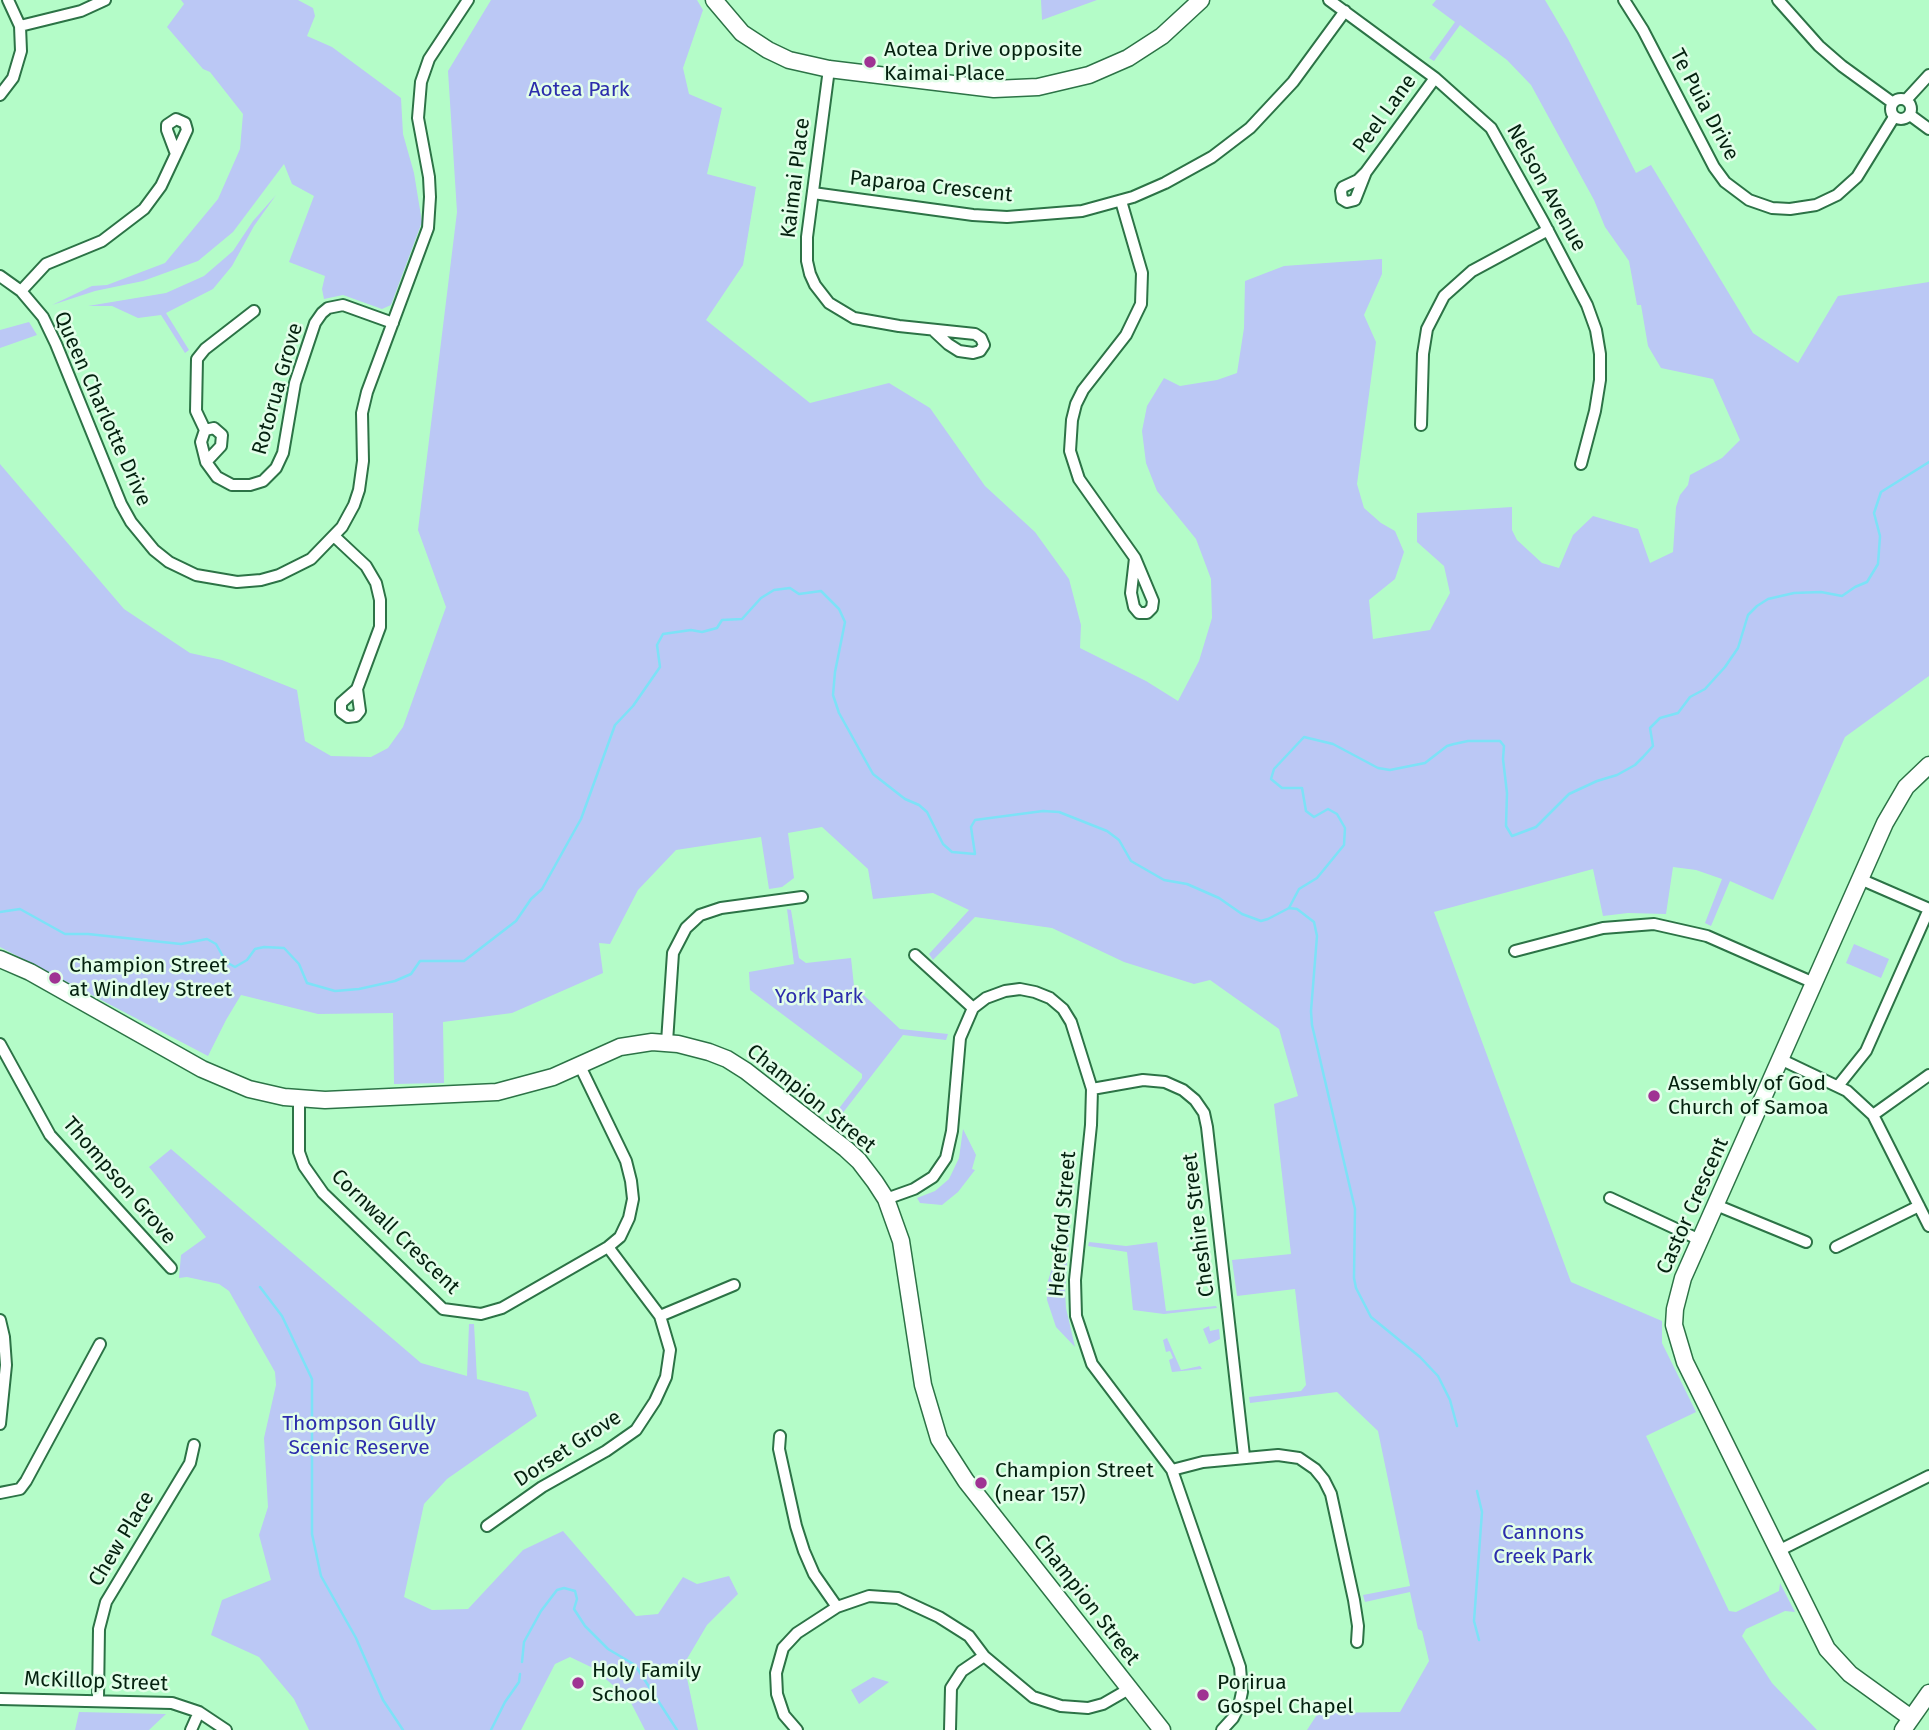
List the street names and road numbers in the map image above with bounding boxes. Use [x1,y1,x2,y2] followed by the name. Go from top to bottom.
[1664,45,1744,165] street label: Te Puia Drive
[1348,70,1422,158] street label: Peel Lane
[776,116,816,240] street label: Kaimai Place
[1501,120,1591,256] street label: Nelson Avenue
[848,166,1014,208] street label: Paparoa Crescent
[48,308,156,510] street label: Queen Charlotte Drive
[247,320,309,458] street label: Rotorua Grove
[741,1039,881,1159] street label: Champion Street
[57,1112,181,1250] street label: Thompson Grove
[1652,1134,1734,1278] street label: Castor Crescent
[1044,1150,1082,1298] street label: Hereford Street
[1178,1152,1220,1298] street label: Cheshire Street
[325,1164,465,1300] street label: Cornwall Crescent
[510,1405,626,1493] street label: Dorset Grove
[84,1487,160,1591] street label: Chew Place
[1027,1530,1145,1670] street label: Champion Street
[24,1667,168,1697] street label: McKillop Street

